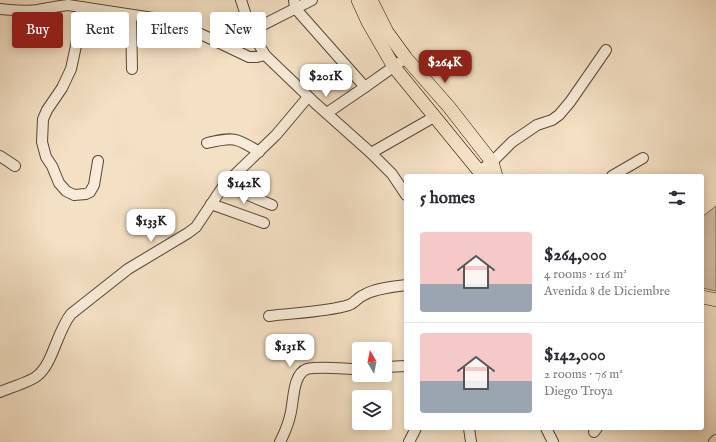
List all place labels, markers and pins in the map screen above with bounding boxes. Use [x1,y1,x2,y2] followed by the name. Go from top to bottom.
[417,50,473,84] pin: $264K
[298,64,354,98] pin: $201K
[216,171,272,205] pin: $142K
[123,209,179,243] pin: $133K
[262,334,318,368] pin: $131K

